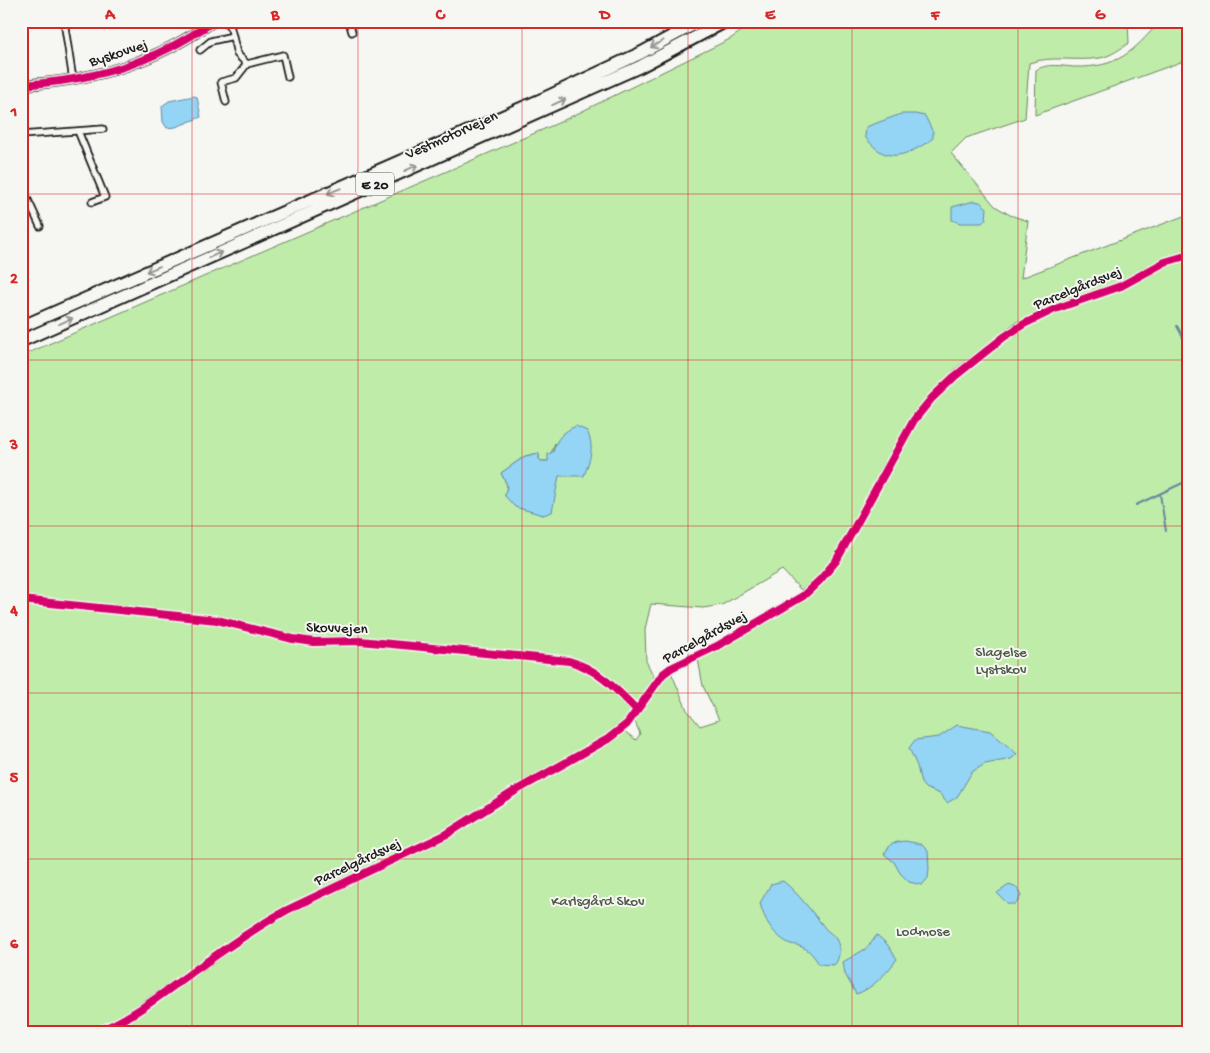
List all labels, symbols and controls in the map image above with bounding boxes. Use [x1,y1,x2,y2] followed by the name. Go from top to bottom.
[104,7,116,26] text: A
[270,7,280,26] text: B
[435,7,446,26] text: C
[598,7,611,26] text: D
[765,7,776,26] text: E
[930,7,941,26] text: F
[1095,7,1106,26] text: G
[86,36,150,72] street label: Byskovvej
[650,39,665,49] one-way arrow
[551,97,566,106] one-way arrow
[10,104,17,123] text: 1
[402,107,501,165] street label: Vestmotorvejen
[403,163,418,173] one-way arrow
[356,172,394,195] road number: E 20
[327,186,342,196] one-way arrow
[207,250,222,260] one-way arrow
[1030,263,1124,315] street label: Parcelgårdsvej
[146,265,161,275] one-way arrow
[10,271,18,290] text: 2
[58,316,73,326] one-way arrow
[9,437,18,456] text: 3
[9,603,18,622] text: 4
[659,607,750,669] street label: Parcelgårdsvej
[306,619,368,639] street label: Skovvejen
[975,644,1027,679] park label: Slagelse Lystskov
[10,770,19,789] text: 5
[311,835,404,891] street label: Parcelgårdsvej
[551,893,645,911] park label: Karlsgård Skov
[896,923,950,941] park label: Lodmose
[10,936,19,955] text: 6

